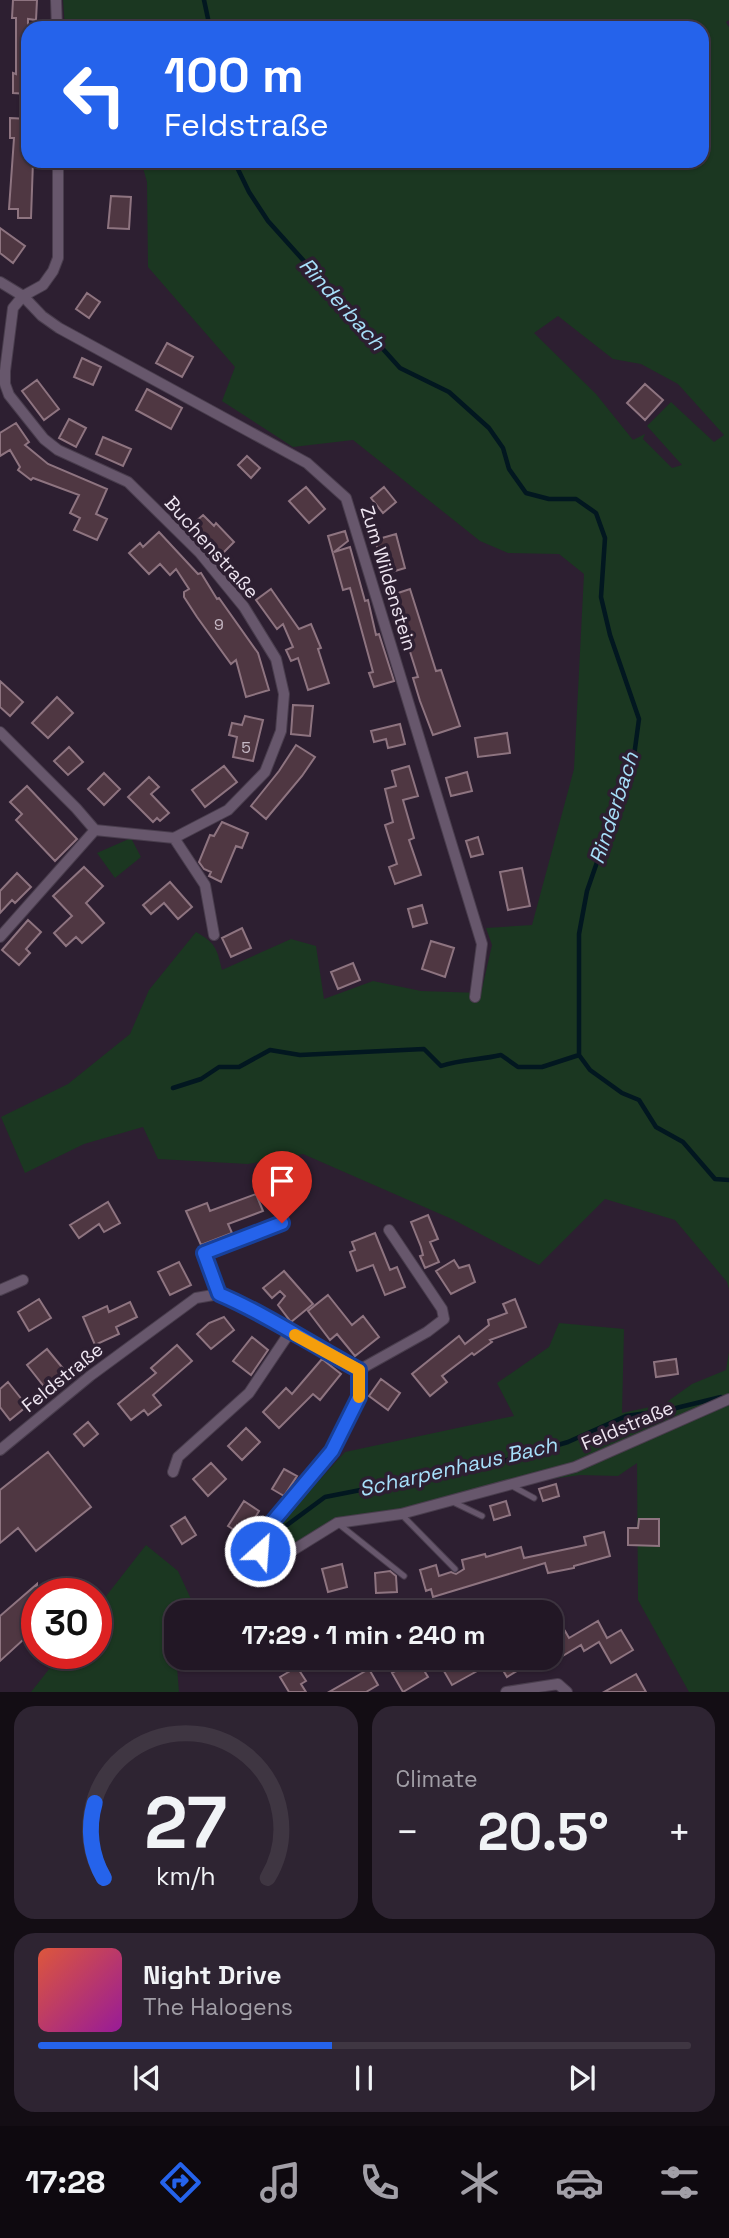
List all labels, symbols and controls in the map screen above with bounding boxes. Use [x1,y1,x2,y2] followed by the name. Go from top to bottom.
[164,44,304,106] text: 100 m
[49,49,140,140] icon: left
[164,105,329,145] text: Feldstraße
[294,252,392,357] water label: Rinderbach
[159,491,264,604] street label: Buchenstraße
[355,503,422,654] street label: Zum Wildenstein
[214,614,224,635] house number: 9
[241,737,251,758] house number: 5
[583,747,645,867] water label: Rinderbach
[252,1151,312,1223] pin
[263,1162,301,1200] icon: arrive
[16,1337,108,1418] street label: Feldstraße
[577,1395,677,1456] street label: Feldstraße
[356,1430,561,1502] water label: Scharpenhaus Bach
[223,1514,297,1588] position arrow
[21,1578,112,1669] speed limit sign: 30
[242,1618,485,1652] text: 17:29 · 1 min · 240 m
[396,1764,478,1794] text: Climate
[144,1777,227,1870] text: 27
[478,1799,609,1865] text: 20.5°
[396,1808,419,1856] text: −
[667,1808,691,1856] text: +
[156,1860,216,1892] text: km/h
[143,1958,281,1992] text: Night Drive
[143,1992,293,2022] text: The Halogens
[128,2059,166,2097] icon: previous
[345,2059,383,2097] icon: pause
[563,2059,601,2097] icon: next
[156,2158,205,2207] icon: directions
[256,2158,305,2207] icon: music
[355,2158,404,2207] icon: phone
[455,2158,504,2207] icon: climate
[555,2158,604,2207] icon: car
[655,2158,704,2207] icon: filters
[25,2162,105,2202] text: 17:28

